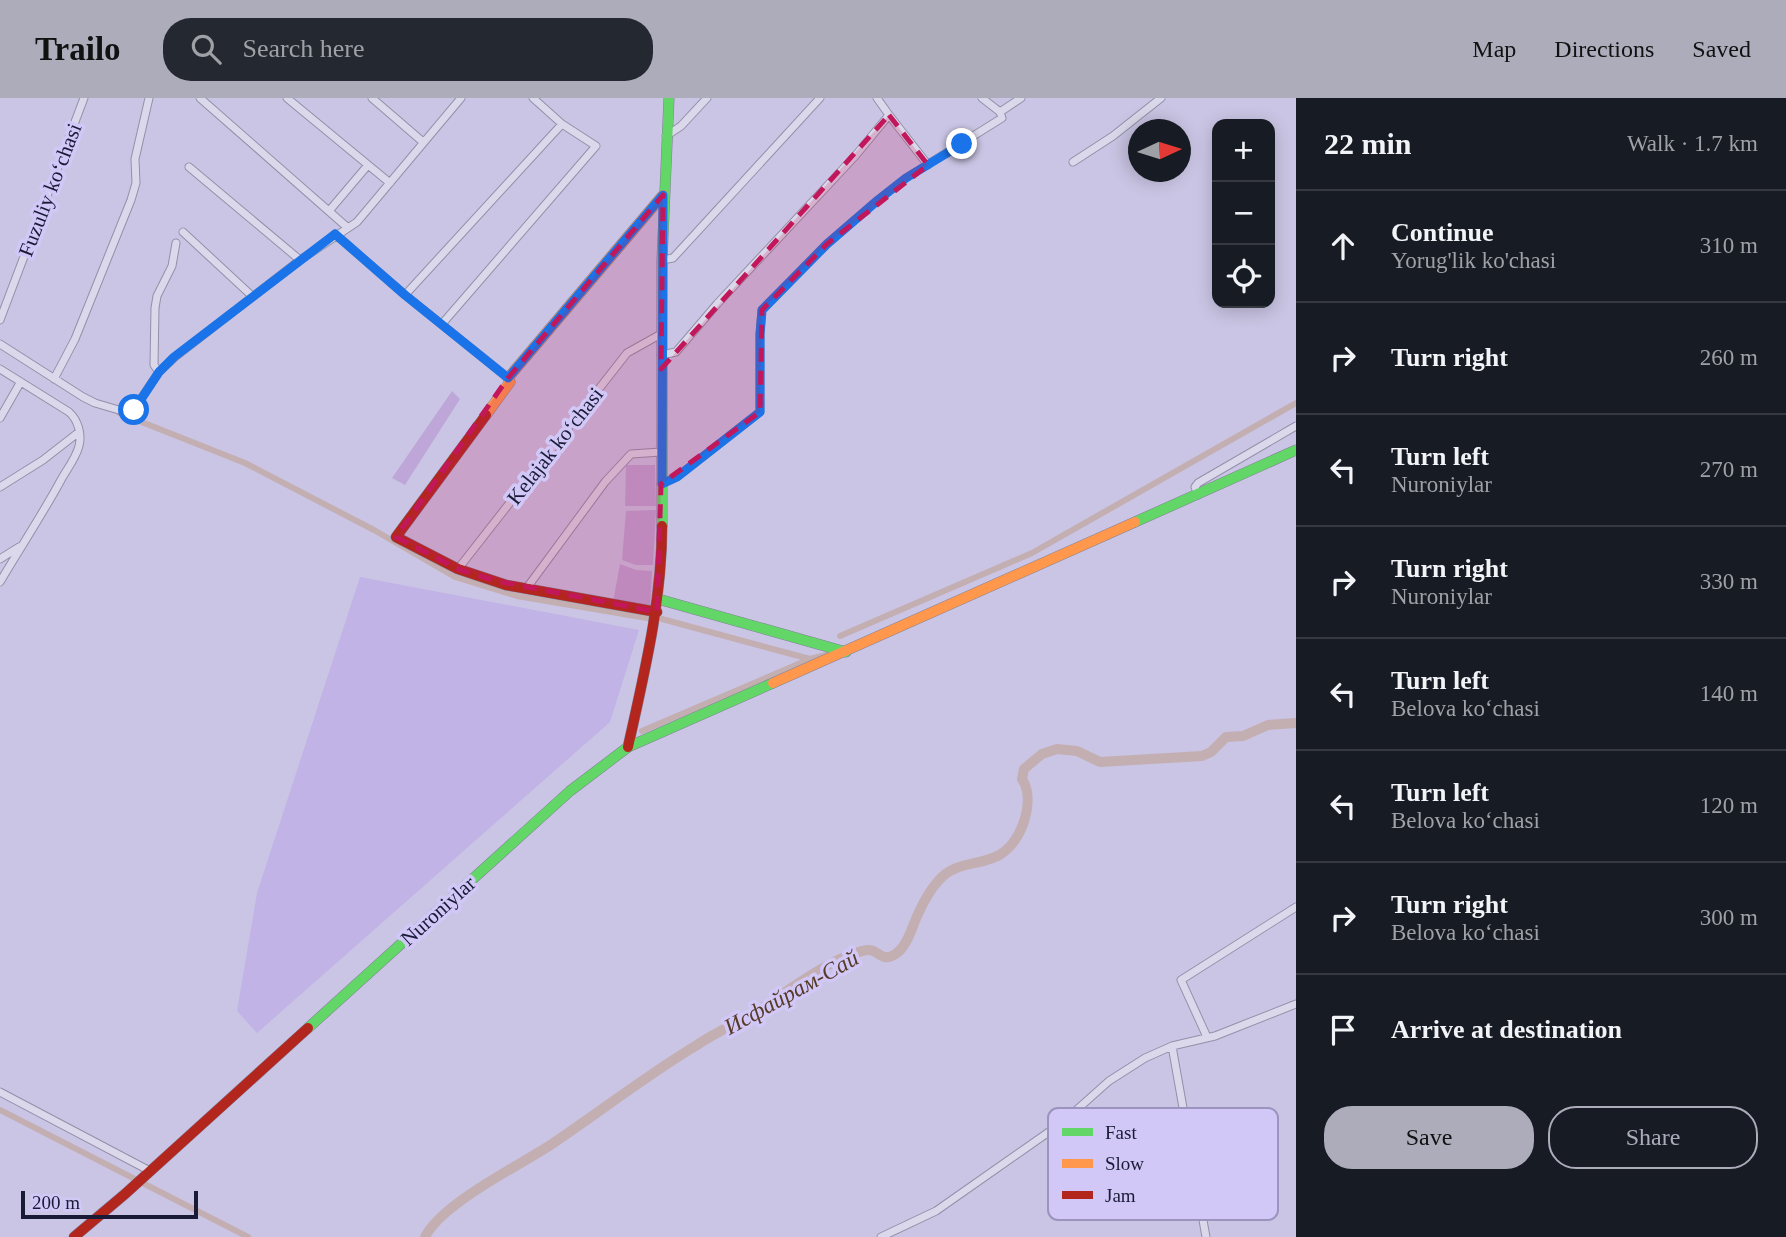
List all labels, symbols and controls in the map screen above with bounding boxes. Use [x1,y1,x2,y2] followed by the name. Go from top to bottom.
[163,18,653,81] search box
[187,30,225,68] icon: search
[35,31,121,67] text: Trailo
[243,34,365,63] text: Search here
[1472,36,1516,62] text: Map
[1554,36,1654,62] text: Directions
[1692,36,1751,62] text: Saved
[1128,119,1191,182] north arrow
[1212,119,1275,308] map controls
[1212,119,1275,182] button: +
[14,120,86,260] street label: Fuzuliy koʻchasi
[1324,127,1412,160] text: 22 min
[946,128,977,159] route end
[1627,131,1758,156] text: Walk · 1.7 km
[1212,182,1275,245] button: −
[1391,218,1494,247] text: Continue
[1324,227,1362,265] icon: ahead
[1700,233,1758,258] text: 310 m
[1212,245,1275,308] button: locate
[1391,248,1556,273] text: Yorug'lik ko'chasi
[1324,339,1362,377] icon: right
[1391,343,1508,372] text: Turn right
[1700,345,1758,370] text: 260 m
[502,383,608,509] street label: Kelajak koʻchasi
[118,394,149,425] route start
[1391,442,1489,471] text: Turn left
[1324,451,1362,489] icon: left
[1700,457,1758,482] text: 270 m
[1391,472,1492,497] text: Nuroniylar
[1391,554,1508,583] text: Turn right
[1324,563,1362,601] icon: right
[1700,569,1758,594] text: 330 m
[1391,584,1492,609] text: Nuroniylar
[1391,666,1489,695] text: Turn left
[1324,675,1362,713] icon: left
[1700,681,1758,706] text: 140 m
[1391,696,1540,721] text: Belova koʻchasi
[1391,778,1489,807] text: Turn left
[1324,787,1362,825] icon: left
[1700,793,1758,818] text: 120 m
[1391,808,1540,833] text: Belova koʻchasi
[396,871,480,951] street label: Nuroniylar
[1391,890,1508,919] text: Turn right
[1324,899,1362,937] icon: right
[1700,905,1758,930] text: 300 m
[1391,920,1540,945] text: Belova koʻchasi
[719,945,863,1040] water label: Исфайрам-Сай
[1324,1011,1362,1049] icon: arrive
[1391,1015,1622,1044] text: Arrive at destination
[1324,1106,1534,1169] button: Save
[1548,1106,1758,1169] button: Share
[1048,1108,1278,1220] legend
[1105,1122,1137,1143] text: Fast
[1105,1153,1144,1174] text: Slow
[1105,1185,1136,1206] text: Jam
[21,1188,198,1220] scale bar
[32,1192,80,1213] text: 200 m

